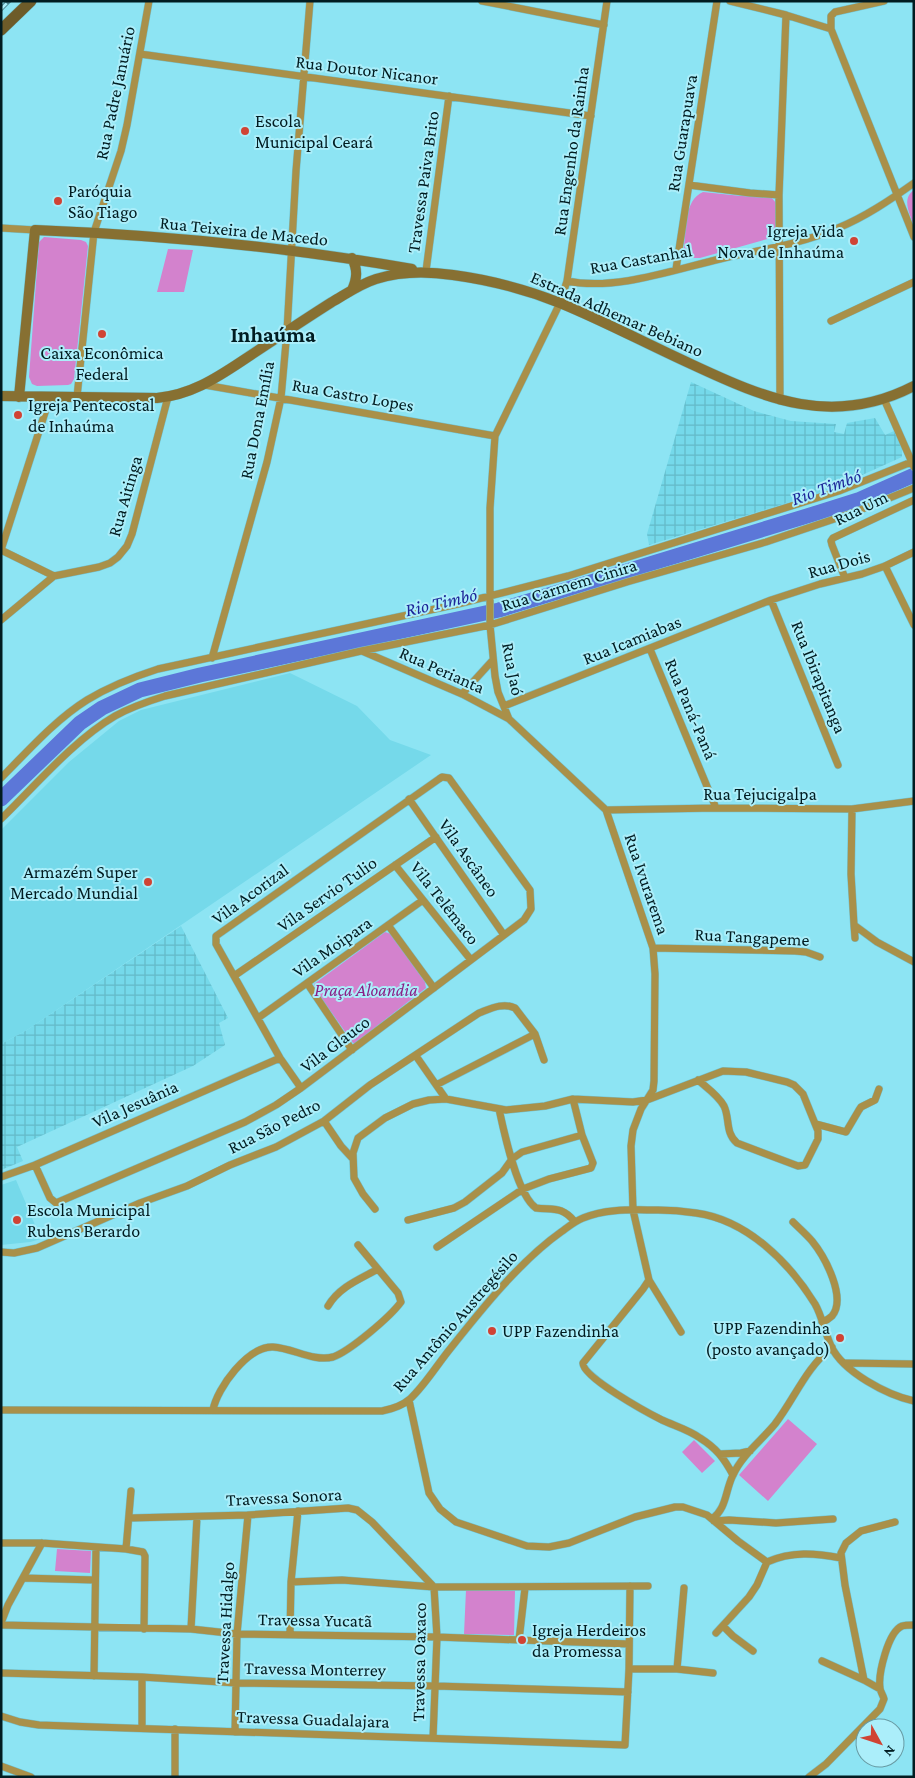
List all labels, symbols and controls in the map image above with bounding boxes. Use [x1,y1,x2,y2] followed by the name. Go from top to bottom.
[91,24,139,162] street label: Rua Padre Januário
[295,51,440,89] street label: Rua Doutor Nicanor
[549,65,593,237] street label: Rua Engenho da Rainha
[663,73,701,193] street label: Rua Guarapuava
[403,110,443,254] street label: Travessa Paiva Brito
[255,111,373,152] place label: Escola Municipal Ceará
[239,125,251,137] marker: Escola Municipal Ceará
[68,181,138,222] place label: Paróquia São Tiago
[52,195,64,207] marker: Paróquia São Tiago
[159,212,329,250] street label: Rua Teixeira de Macedo
[717,221,844,262] place label: Igreja Vida Nova de Inhaúma
[848,235,860,247] marker: Igreja Vida Nova de Inhaúma
[588,240,694,278] street label: Rua Castanhal
[528,267,706,361] street label: Estrada Adhemar Bebiano
[230,322,316,347] district label: Inhaúma
[96,328,108,340] marker: Caixa Econômica Federal
[40,343,164,384] place label: Caixa Econômica Federal
[236,359,278,481] street label: Rua Dona Emília
[290,374,416,416] street label: Rua Castro Lopes
[28,395,155,436] place label: Igreja Pentecostal de Inhaúma
[12,409,24,421] marker: Igreja Pentecostal de Inhaúma
[104,453,146,539] street label: Rua Aitinga
[788,464,865,509] water label: Rio Timbó
[831,486,892,530] street label: Rua Um
[806,546,872,582] street label: Rua Dois
[499,555,639,615] street label: Rua Carmem Cinira
[403,583,480,620] water label: Rio Timbó
[580,611,684,669] street label: Rua Icamiabas
[787,618,851,736] street label: Rua Ibirapitanga
[498,641,528,697] street label: Rua Jaó
[396,642,488,698] street label: Rua Perianta
[661,655,721,763] street label: Rua Paná-Paná
[703,784,817,805] street label: Rua Tejucigalpa
[435,815,503,901] street label: Vila Ascâneo
[620,831,674,937] street label: Rua Ivurarema
[273,852,381,936] street label: Vila Servio Tulio
[406,857,484,949] street label: Vila Telêmaco
[208,859,292,928] street label: Vila Acorizal
[10,862,139,903] place label: Armazém Super Mercado Mundial
[142,876,154,888] marker: Armazém Super Mercado Mundial
[289,912,375,982] street label: Vila Moipara
[694,924,810,950] street label: Rua Tangapeme
[314,980,418,1000] park label: Praça Aloandia
[296,1011,374,1076] street label: Vila Glauco
[89,1076,181,1132] street label: Vila Jesuânia
[224,1094,324,1158] street label: Rua São Pedro
[27,1200,150,1241] place label: Escola Municipal Rubens Berardo
[11,1214,23,1226] marker: Escola Municipal Rubens Berardo
[388,1246,522,1396] street label: Rua Antônio Austregésilo
[705,1318,830,1360] place label: UPP Fazendinha (posto avançado)
[502,1321,619,1341] place label: UPP Fazendinha
[486,1325,498,1337] marker: UPP Fazendinha
[834,1332,846,1344] marker: UPP Fazendinha (posto avançado)
[225,1484,343,1510] street label: Travessa Sonora
[212,1561,238,1685] street label: Travessa Hidalgo
[408,1602,430,1722] street label: Travessa Oaxaco
[258,1609,372,1631] street label: Travessa Yucatã
[532,1620,646,1661] place label: Igreja Herdeiros da Promessa
[516,1634,528,1646] marker: Igreja Herdeiros da Promessa
[244,1658,387,1680] street label: Travessa Monterrey
[236,1706,390,1733] street label: Travessa Guadalajara
[855,1718,905,1768] north arrow
[880,1743,899,1761] text: N

